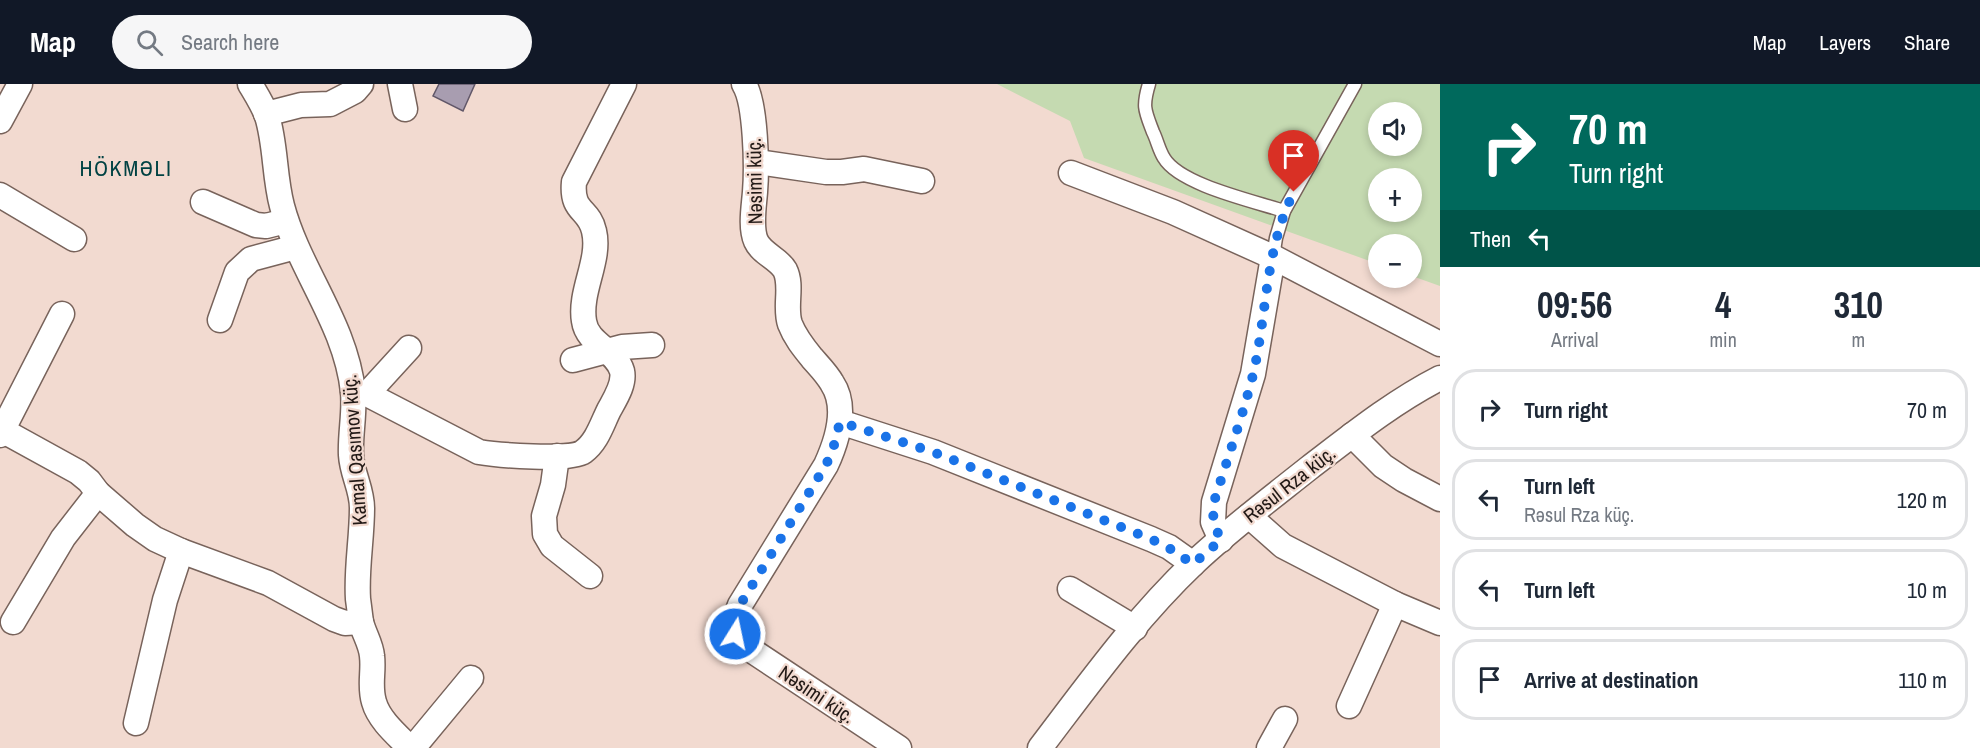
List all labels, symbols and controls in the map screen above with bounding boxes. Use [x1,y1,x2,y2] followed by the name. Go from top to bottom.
[112,15,532,69] search box
[30,23,76,61] text: Map
[133,26,166,59] icon: search
[181,27,279,57] text: Search here
[1753,28,1786,57] text: Map
[1819,28,1871,57] text: Layers
[1904,28,1950,57] text: Share
[1569,101,1648,157] text: 70 m
[1368,102,1422,288] map controls
[1368,102,1422,156] button: sound
[1470,108,1548,186] icon: right
[1268,130,1319,192] pin
[740,137,768,225] street label: Nəsimi küç.
[1277,139,1310,172] icon: arrive
[80,153,172,183] district label: HÖKMƏLI
[1569,155,1663,191] text: Turn right
[1368,168,1422,222] button: +
[1523,222,1556,255] icon: left
[1470,224,1511,254] text: Then
[1368,234,1422,288] button: −
[1537,281,1612,329] text: 09:56
[1715,281,1731,329] text: 4
[1834,281,1883,329] text: 310
[1551,326,1598,353] text: Arrival
[1709,326,1737,353] text: min
[1852,326,1865,353] text: m
[335,374,373,526] street label: Kamal Qasımov küç.
[1473,393,1506,426] icon: right
[1524,395,1608,425] text: Turn right
[1907,395,1947,425] text: 70 m
[1237,439,1341,529] street label: Rəsul Rza küç.
[1524,471,1595,501] text: Turn left
[1473,483,1506,516] icon: left
[1897,485,1947,515] text: 120 m
[1524,501,1634,528] text: Rəsul Rza küç.
[1473,573,1506,606] icon: left
[1524,575,1595,605] text: Turn left
[1907,575,1947,605] text: 10 m
[703,602,767,666] position arrow
[774,659,860,729] street label: Nəsimi küç.
[1473,663,1506,696] icon: arrive
[1524,665,1698,695] text: Arrive at destination
[1898,665,1947,695] text: 110 m

